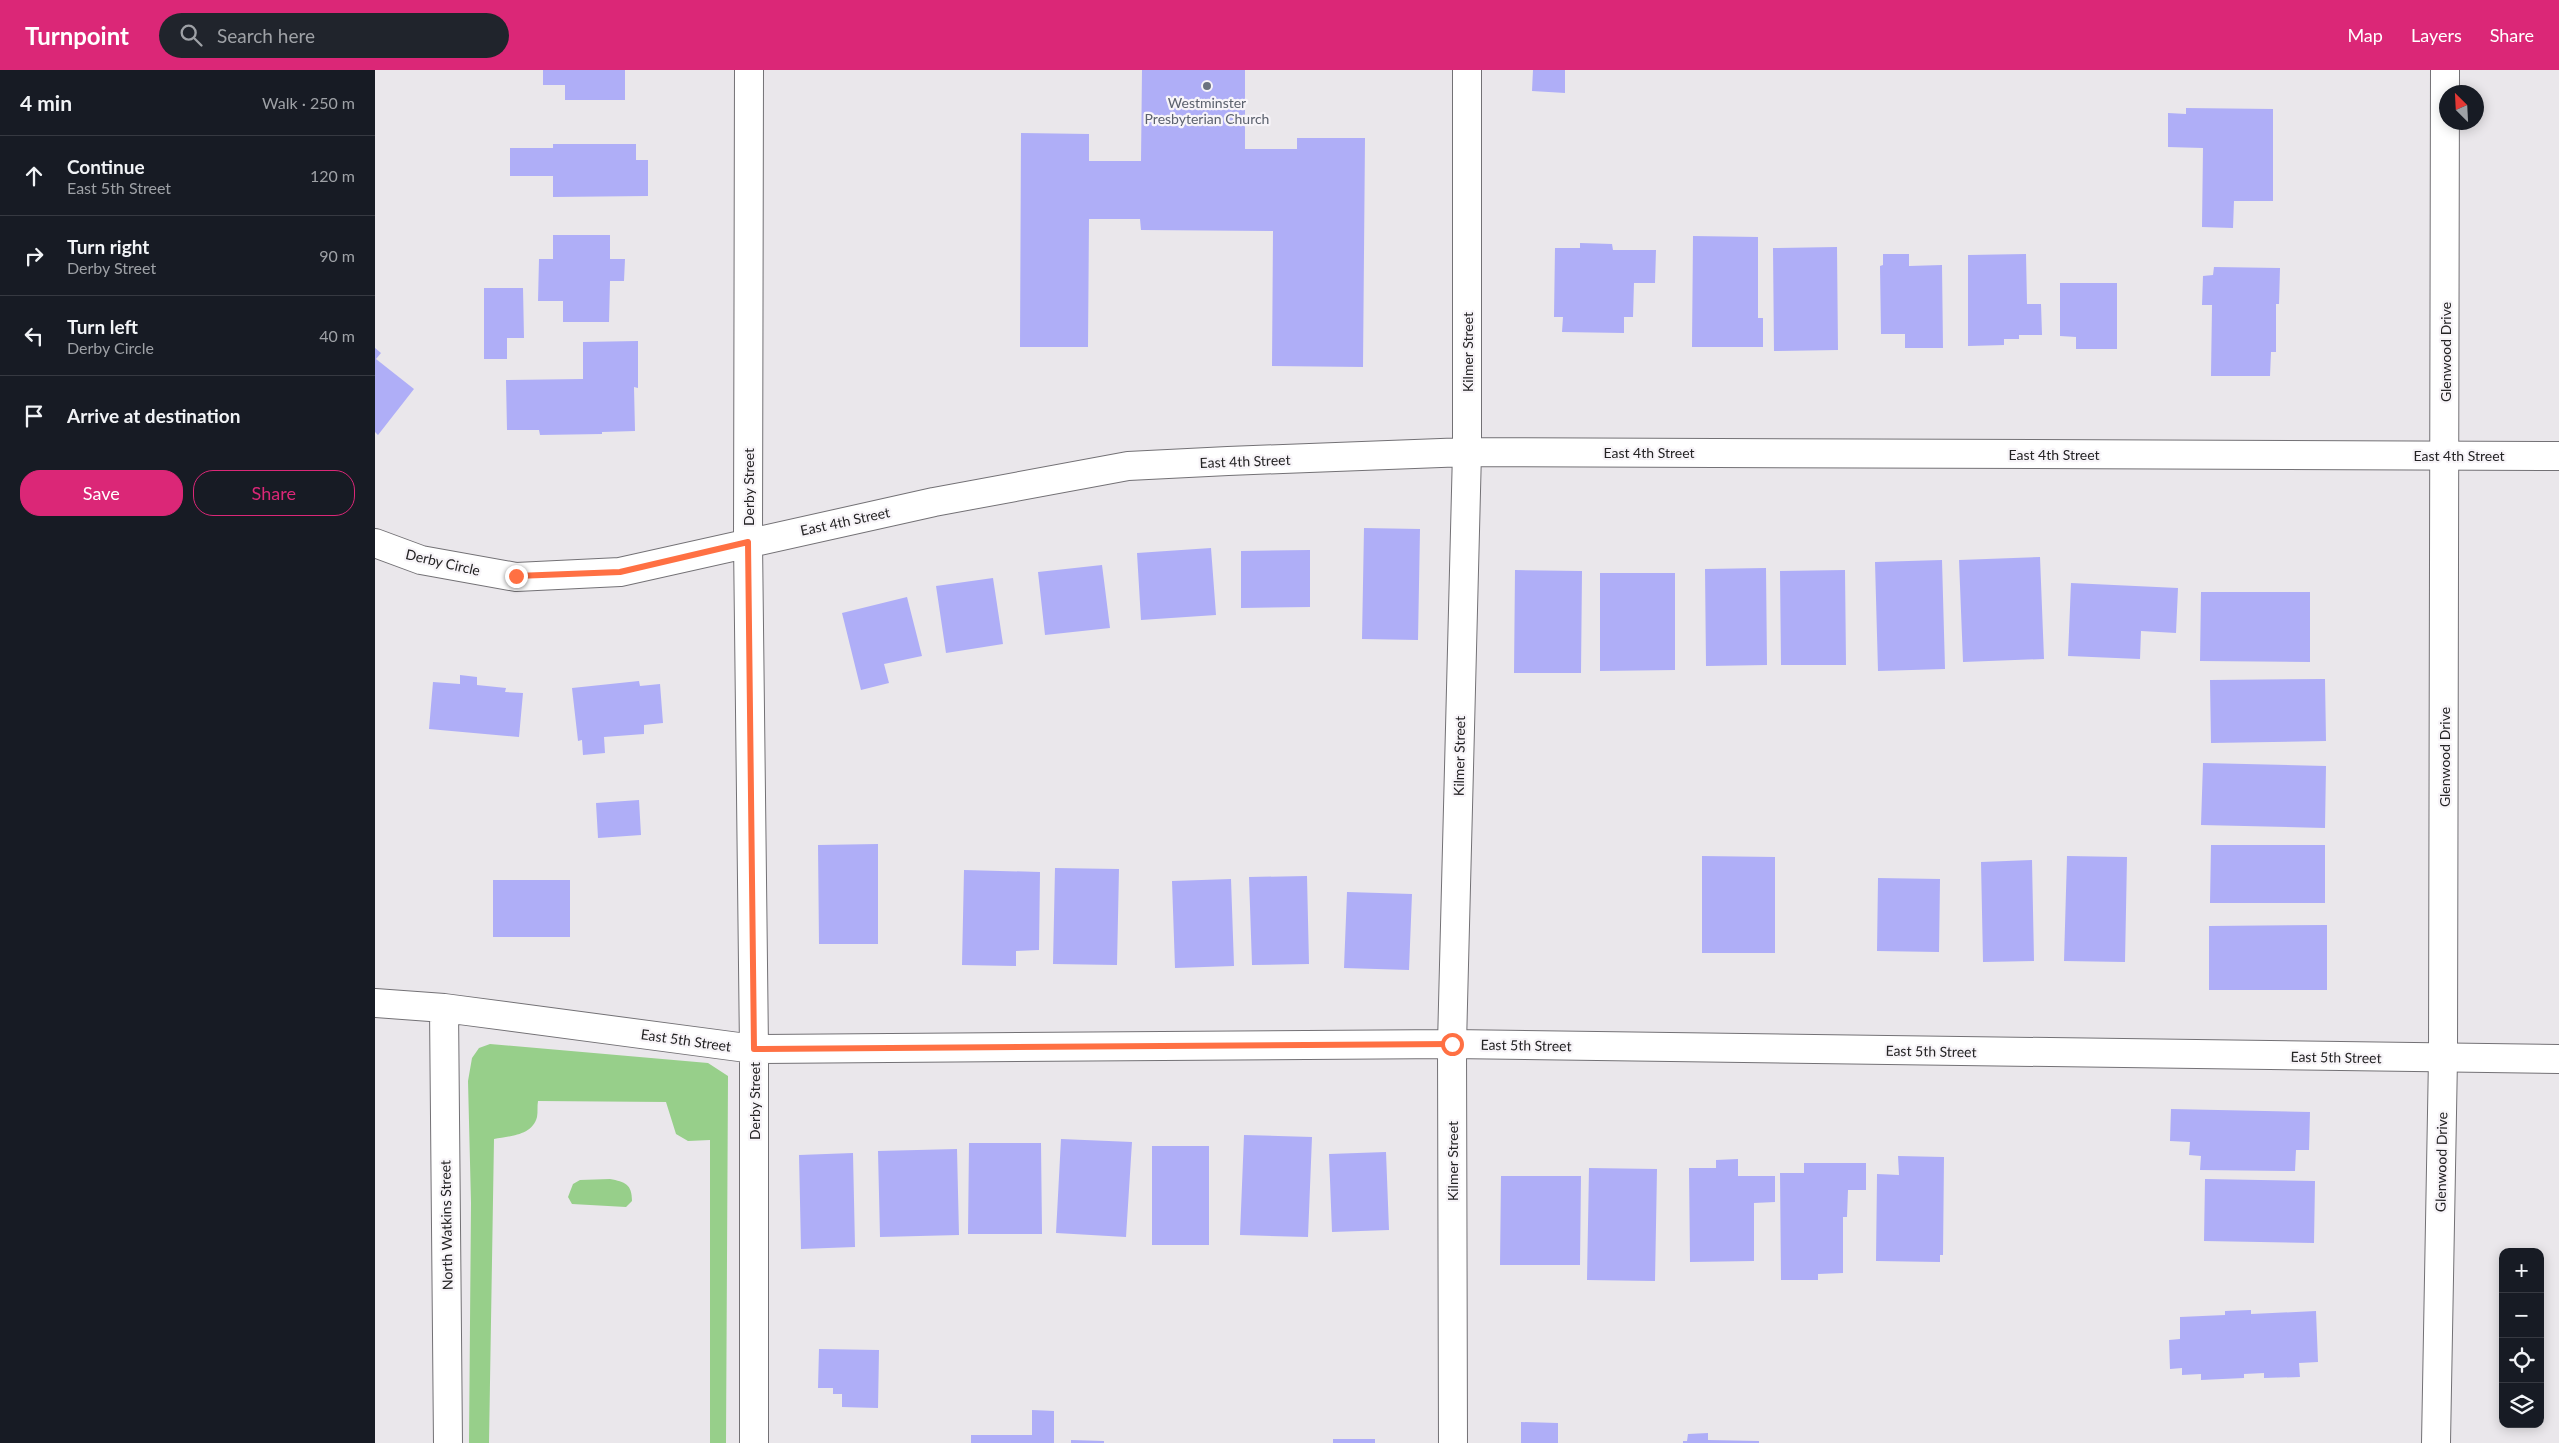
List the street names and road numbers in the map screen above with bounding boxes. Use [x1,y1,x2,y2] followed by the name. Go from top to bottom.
[2437,302,2454,402] street label: Glenwood Drive
[1459,312,1476,392] street label: Kilmer Street
[1603,444,1695,461] street label: East 4th Street
[2008,446,2100,463] street label: East 4th Street
[2413,447,2505,464] street label: East 4th Street
[740,448,757,526] street label: Derby Street
[1199,451,1291,471] street label: East 4th Street
[799,503,891,539] street label: East 4th Street
[404,545,482,579] street label: Derby Circle
[2436,707,2453,807] street label: Glenwood Drive
[1450,716,1468,796] street label: Kilmer Street
[640,1025,732,1055] street label: East 5th Street
[1480,1036,1572,1054] street label: East 5th Street
[1885,1042,1977,1060] street label: East 5th Street
[2290,1048,2382,1066] street label: East 5th Street
[746,1062,763,1140] street label: Derby Street
[2432,1112,2450,1212] street label: Glenwood Drive
[1444,1121,1461,1201] street label: Kilmer Street
[436,1160,456,1290] street label: North Watkins Street

